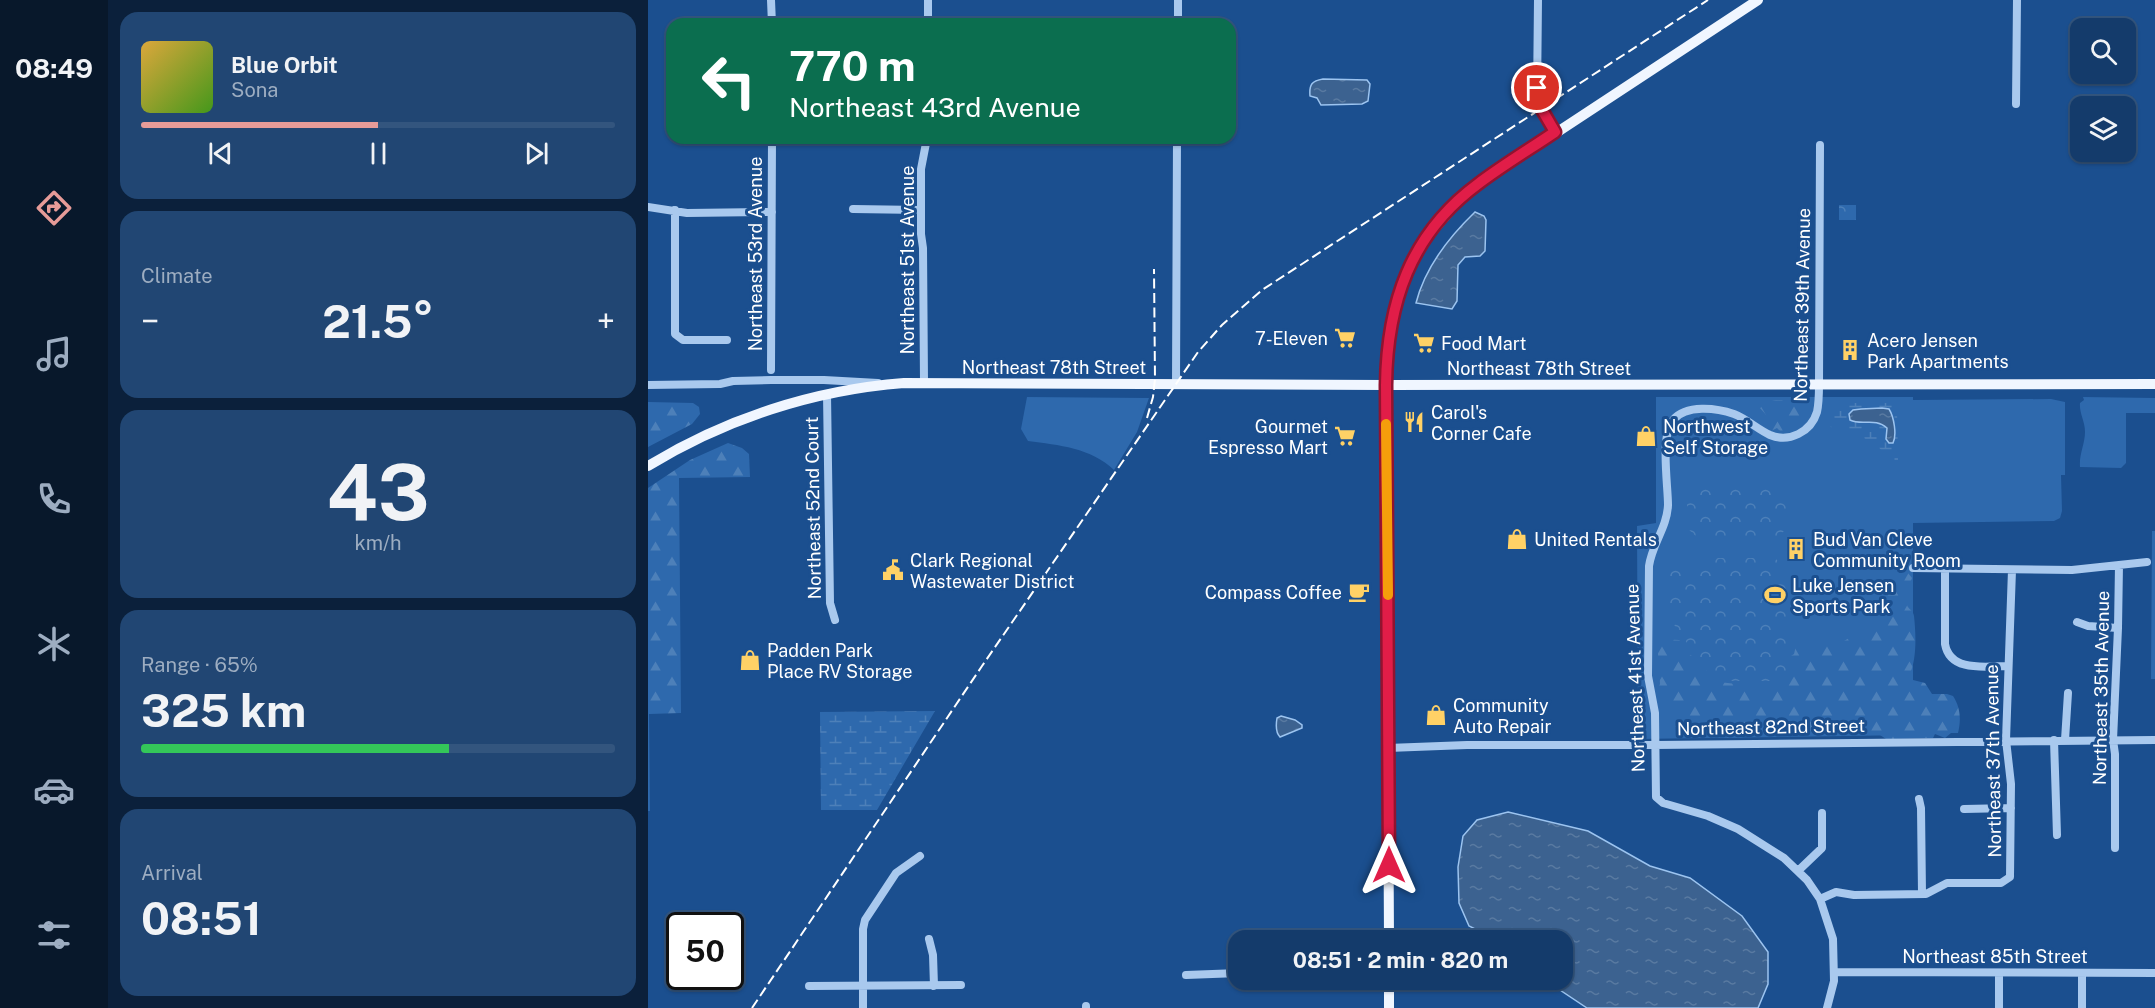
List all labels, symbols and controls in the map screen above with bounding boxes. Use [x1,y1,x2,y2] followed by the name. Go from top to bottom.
[2070,18,2136,162] map controls
[2070,18,2136,84] button: search
[789,41,916,90] text: 770 m
[690,42,768,120] icon: left
[15,52,93,84] text: 08:49
[231,52,338,78] text: Blue Orbit
[1511,62,1562,113] pin
[1520,71,1553,104] icon: arrive
[231,78,278,102] text: Sona
[789,91,1081,123] text: Northeast 43rd Avenue
[2070,96,2136,162] button: layers
[204,137,237,170] icon: previous
[362,137,395,170] icon: pause
[520,137,553,170] icon: next
[745,157,766,351] street label: Northeast 53rd Avenue
[897,166,918,354] street label: Northeast 51st Avenue
[33,187,75,229] icon: directions
[1790,208,1814,402] street label: Northeast 39th Avenue
[141,264,213,288] text: Climate
[322,295,434,348] text: 21.5°
[141,302,159,340] text: −
[597,302,615,340] text: +
[1333,326,1357,350] supermarket icon: 7-Eleven
[1255,328,1328,349] place label: 7-Eleven
[1867,330,2009,372] place label: Acero Jensen Park Apartments
[1412,331,1436,355] supermarket icon: Food Mart
[33,333,75,375] icon: music
[1441,333,1527,354] place label: Food Mart
[1838,338,1862,362] building icon: Acero Jensen Park Apartments
[962,357,1146,378] street label: Northeast 78th Street
[1447,358,1631,379] street label: Northeast 78th Street
[1431,402,1532,444] place label: Carol's Corner Cafe
[1402,410,1426,434] restaurant icon: Carol's Corner Cafe
[1208,416,1328,458] place label: Gourmet Espresso Mart
[1663,416,1768,458] place label: Northwest Self Storage
[801,417,825,599] street label: Northeast 52nd Court
[1333,424,1357,448] supermarket icon: Gourmet Espresso Mart
[1634,424,1658,448] shop icon: Northwest Self Storage
[326,446,430,538] text: 43
[33,478,75,520] icon: phone
[1505,527,1529,551] shop icon: United Rentals
[1534,529,1657,550] place label: United Rentals
[1813,529,1961,571] place label: Bud Van Cleve Community Room
[354,531,402,555] text: km/h
[1784,537,1808,561] building icon: Bud Van Cleve Community Room
[910,550,1074,592] place label: Clark Regional Wastewater District
[881,558,905,582] public building icon: Clark Regional Wastewater District
[1792,575,1894,617] place label: Luke Jensen Sports Park
[1347,580,1371,604] cafe icon: Compass Coffee
[1205,582,1342,603] place label: Compass Coffee
[1621,583,1649,773] street label: Northeast 41st Avenue
[1763,583,1787,607] sports icon: Luke Jensen Sports Park
[2089,591,2113,785] street label: Northeast 35th Avenue
[33,623,75,665] icon: climate
[767,640,913,682] place label: Padden Park Place RV Storage
[738,648,762,672] shop icon: Padden Park Place RV Storage
[141,653,258,677] text: Range · 65%
[1981,664,2005,858] street label: Northeast 37th Avenue
[141,684,306,737] text: 325 km
[1453,695,1552,737] place label: Community Auto Repair
[1424,703,1448,727] shop icon: Community Auto Repair
[1677,715,1865,739] street label: Northeast 82nd Street
[33,769,75,811] icon: car
[1357,833,1421,897] position arrow
[141,861,203,885] text: Arrival
[141,892,262,945] text: 08:51
[666,912,744,990] speed limit sign: 50
[33,914,75,956] icon: filters
[1902,946,2088,967] street label: Northeast 85th Street
[1293,947,1508,973] text: 08:51 · 2 min · 820 m

